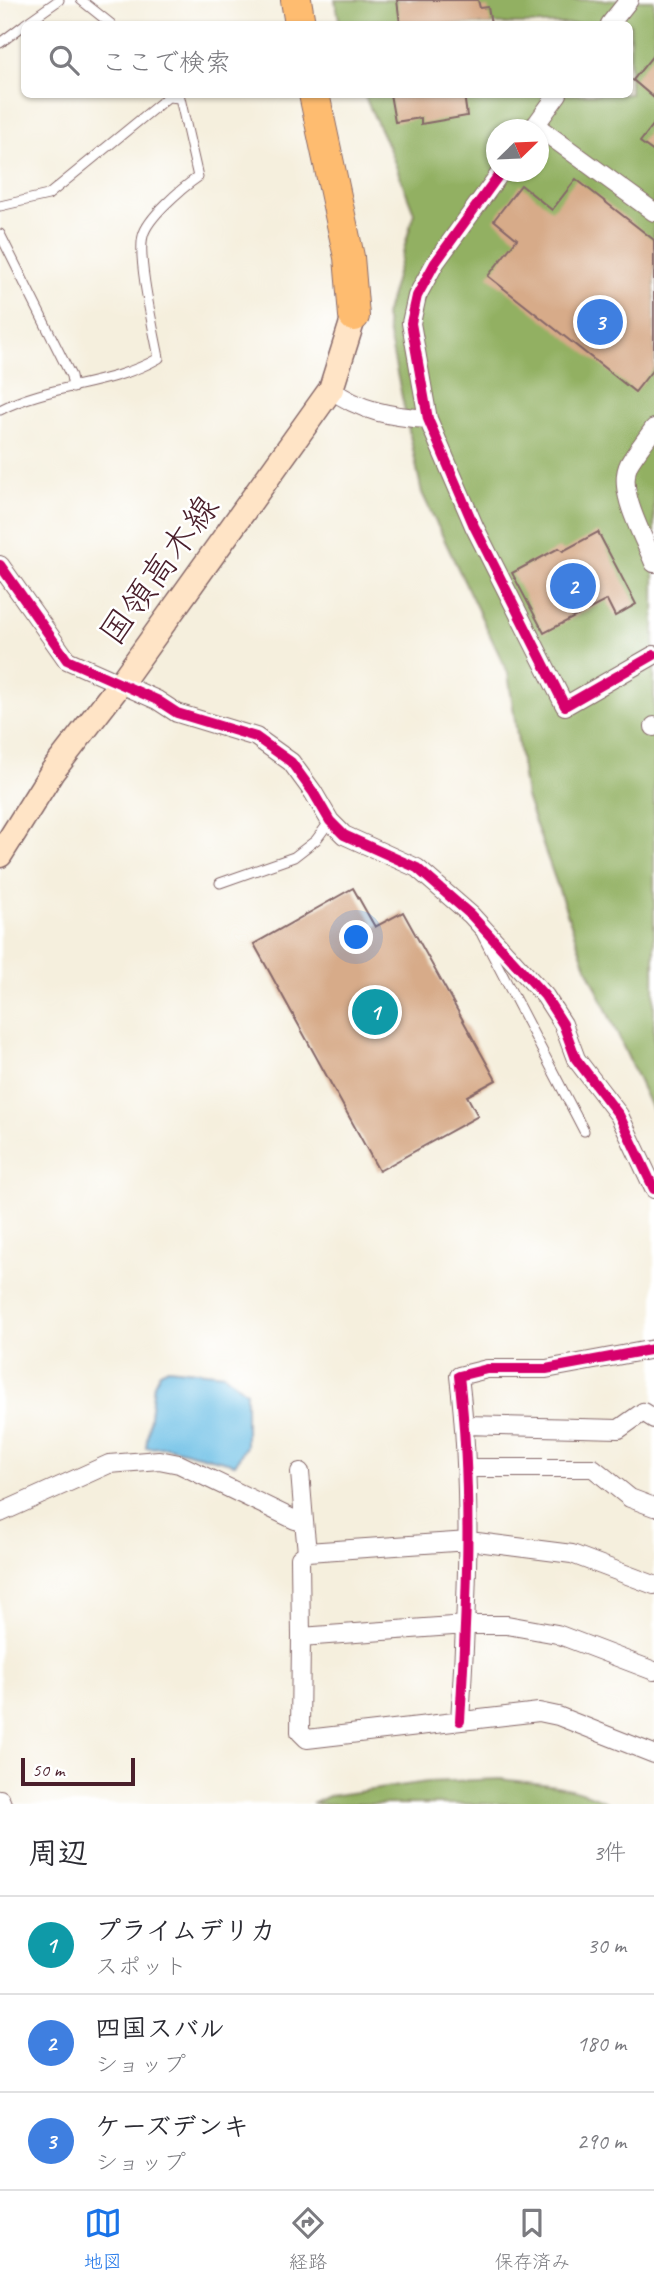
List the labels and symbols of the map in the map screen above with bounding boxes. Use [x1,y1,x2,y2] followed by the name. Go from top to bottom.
[486,119,549,182] north arrow
[577,296,623,348] pin: 3
[89,486,229,654] street label: 国領高木線
[550,560,596,612] pin: 2
[339,920,373,954] your location
[352,986,398,1038] pin: 1
[21,1755,135,1787] scale bar

